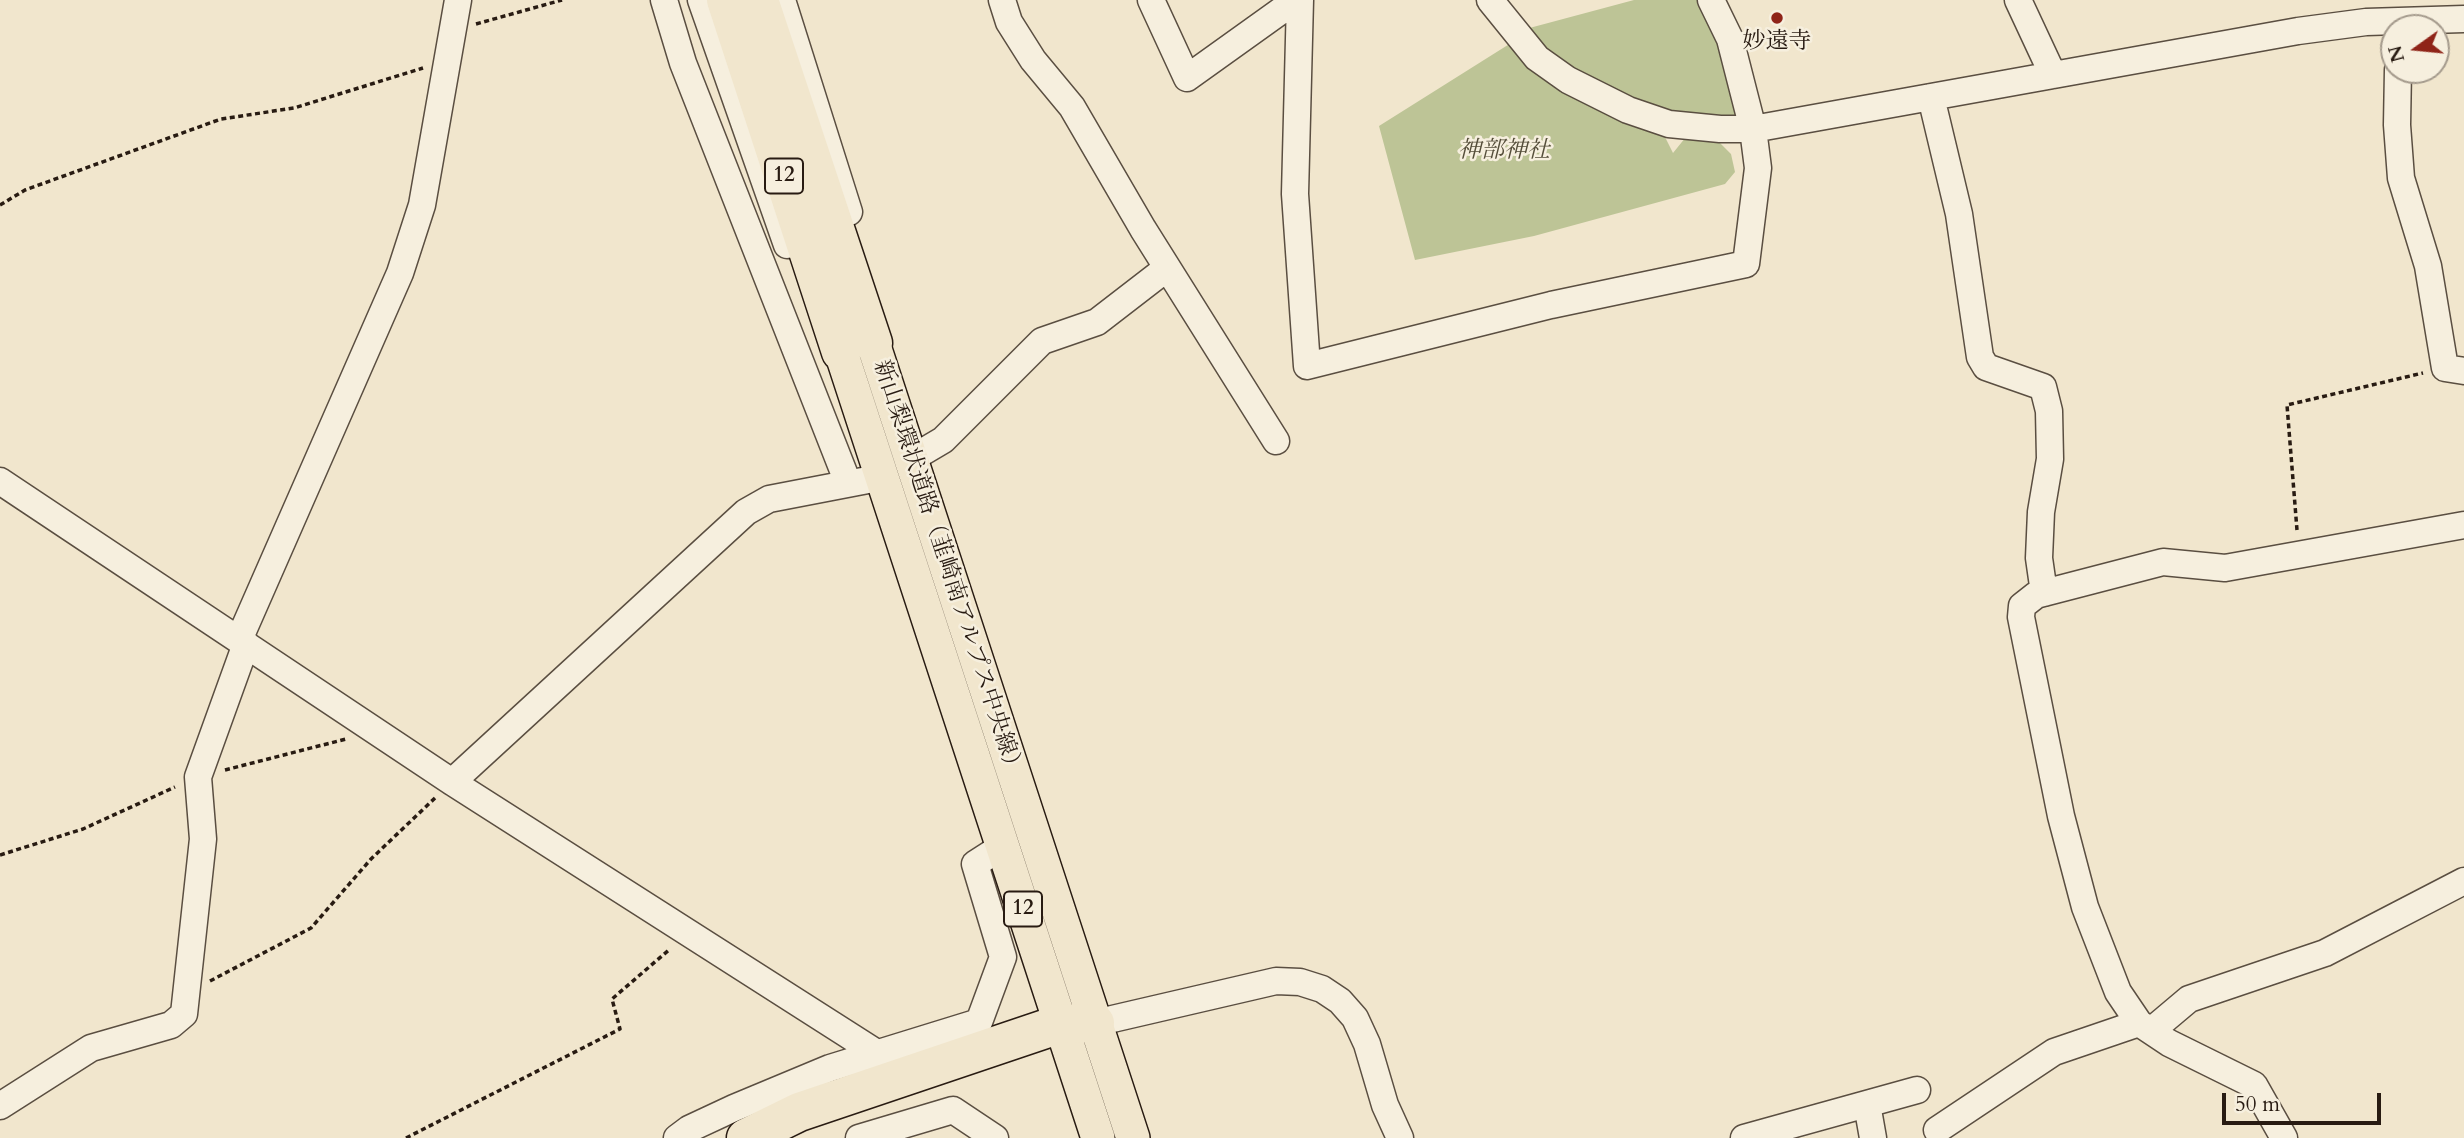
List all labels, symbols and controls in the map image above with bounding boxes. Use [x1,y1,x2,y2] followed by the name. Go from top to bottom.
[1769,10,1785,26] marker: 妙遠寺
[2380,14,2450,84] north arrow
[1743,29,1811,57] place label: 妙遠寺
[2382,43,2411,65] text: N
[1458,138,1550,166] park label: 神部神社
[765,158,803,194] road number: 12
[866,357,1028,781] street label: 新山梨環状道路（韮崎南アルプス中央線）
[1004,892,1042,926] road number: 12
[2226,1078,2385,1122] scale bar
[2235,1090,2280,1119] text: 50 m

